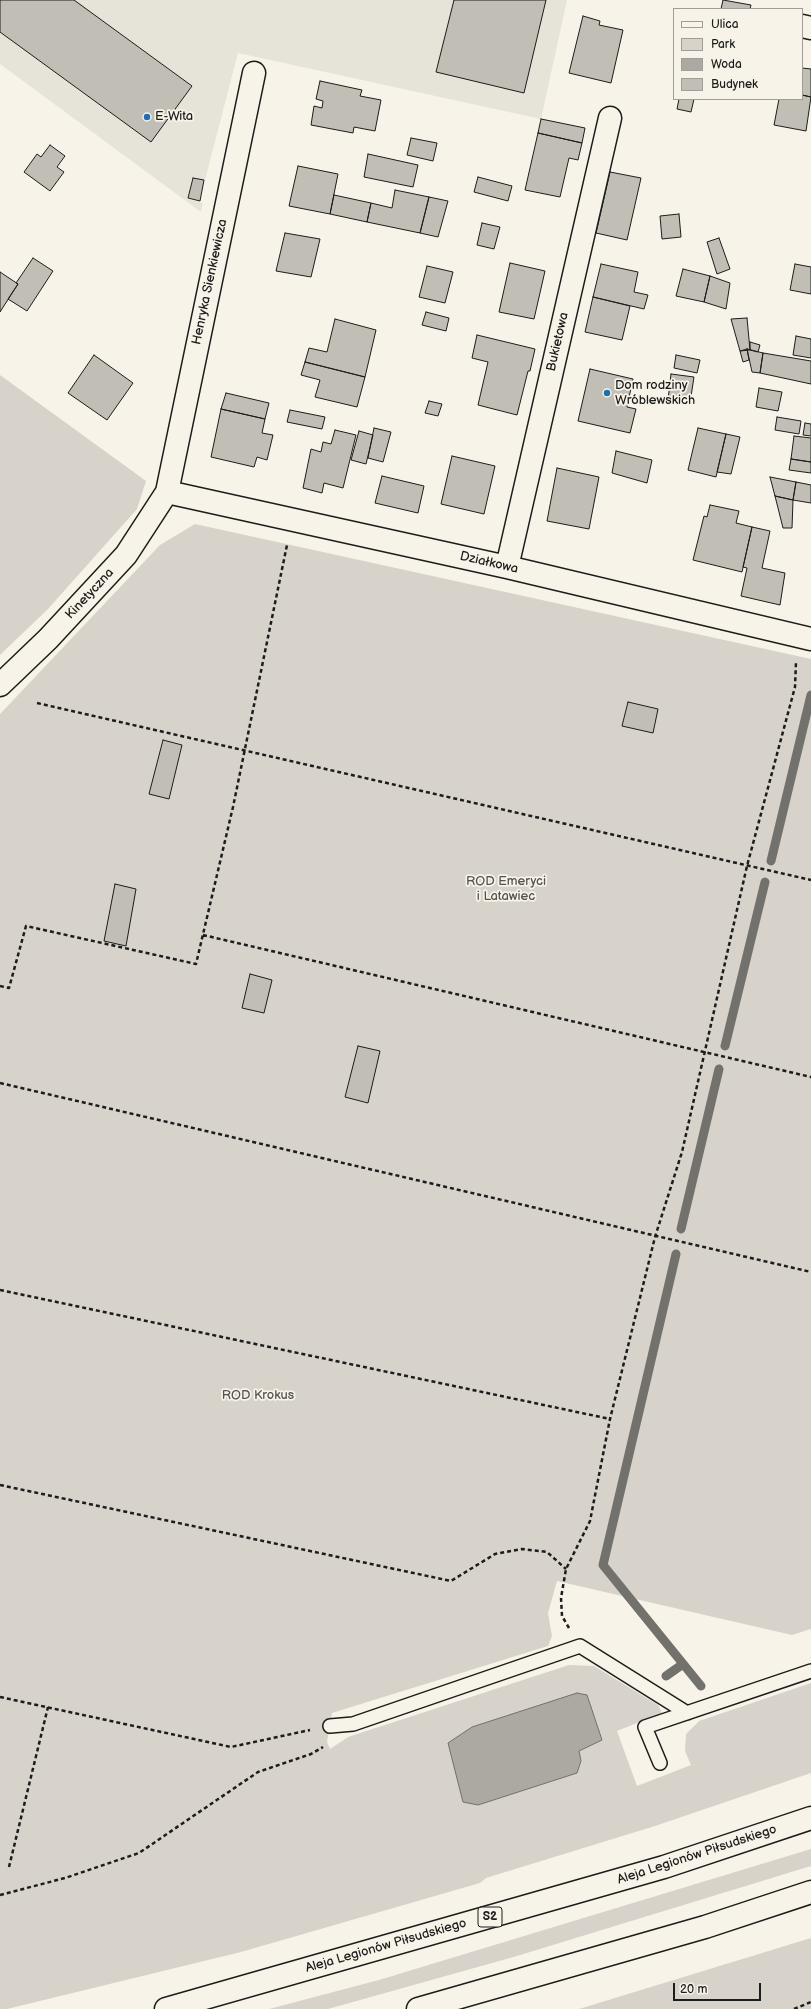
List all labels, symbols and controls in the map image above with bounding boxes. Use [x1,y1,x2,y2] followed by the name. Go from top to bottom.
[673,8,803,100] legend
[711,17,738,32] text: Ulica
[711,37,735,52] text: Park
[711,57,742,72] text: Woda
[711,77,758,92] text: Budynek
[155,109,193,125] place label: E-Wita
[142,112,152,122] marker: E-Wita
[189,218,231,346] street label: Henryka Sienkiewicza
[544,311,572,373] street label: Bukietowa
[615,378,695,409] place label: Dom rodziny Wróblewskich
[602,388,612,398] marker: Dom rodziny Wróblewskich
[458,549,520,577] street label: Działkowa
[63,565,117,623] street label: Kinetyczna
[466,874,546,905] park label: ROD Emeryci i Latawiec
[222,1388,294,1404] park label: ROD Krokus
[615,1822,779,1888] street label: Aleja Legionów Piłsudskiego
[478,1907,502,1927] road number: S2
[304,1916,468,1976] street label: Aleja Legionów Piłsudskiego
[675,1975,763,2001] scale bar
[680,1982,707,1997] text: 20 m

